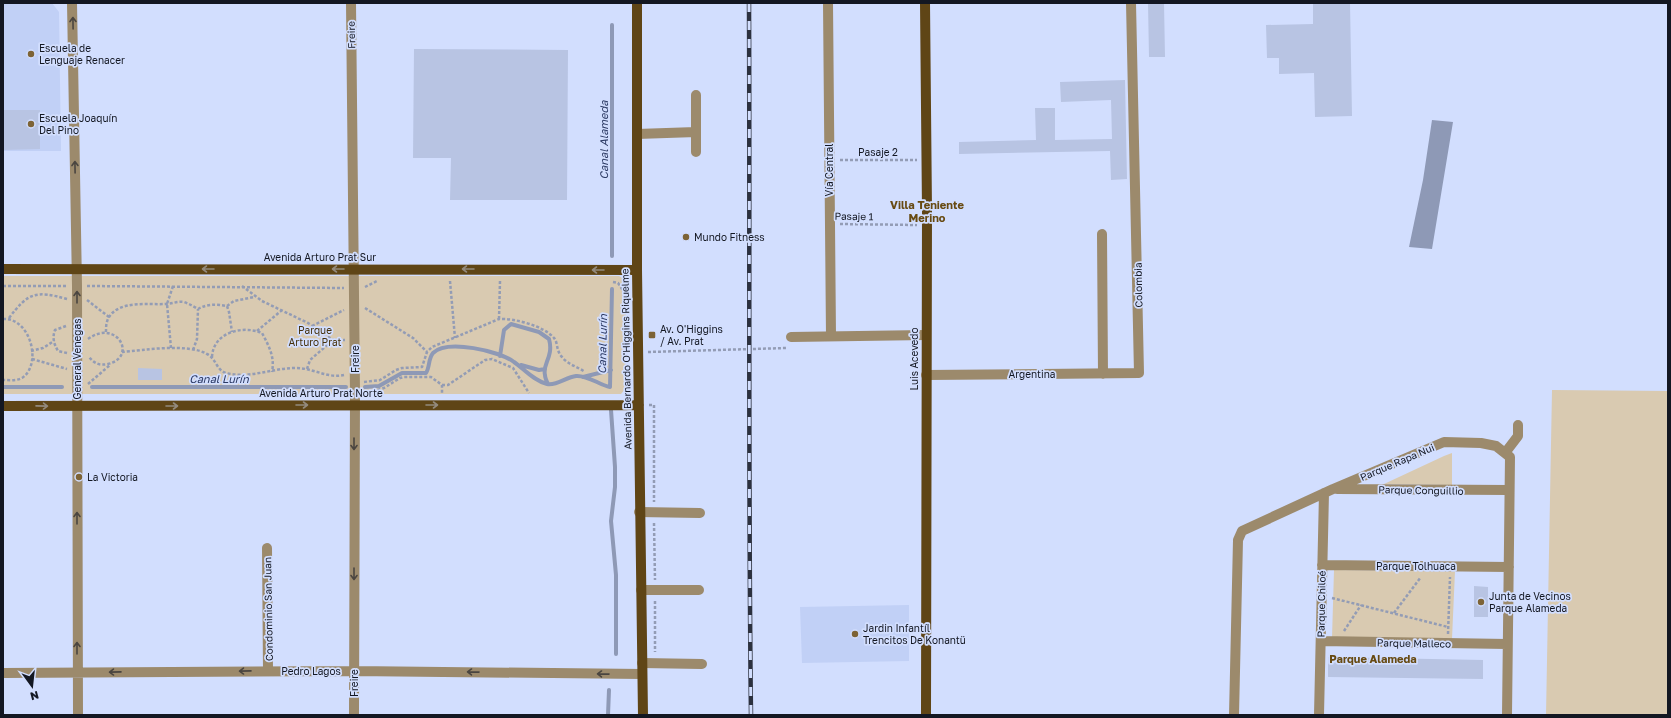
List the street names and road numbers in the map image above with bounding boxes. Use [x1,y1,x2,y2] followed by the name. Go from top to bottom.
[345,21,357,49] street label: Freire
[823,144,835,196] street label: Vía Central
[858,146,898,158] street label: Pasaje 2
[834,210,874,222] street label: Pasaje 1
[264,251,376,263] street label: Avenida Arturo Prat Sur
[1132,262,1144,308] street label: Colombia
[618,268,634,450] street label: Avenida Bernardo O'Higgins Riquelme
[71,319,83,399] street label: General Venegas
[908,327,920,391] street label: Luis Acevedo
[349,345,361,373] street label: Freire
[1009,368,1055,380] street label: Argentina
[259,387,383,399] street label: Avenida Arturo Prat Norte
[1358,441,1436,483] street label: Parque Rapa Nui
[1378,483,1464,497] street label: Parque Conguillio
[261,557,275,661] street label: Condominio San Juan
[1376,560,1456,572] street label: Parque Tolhuaca
[1314,570,1328,638] street label: Parque Chiloé
[1377,636,1451,650] street label: Parque Malleco
[281,665,341,677] street label: Pedro Lagos
[348,669,360,697] street label: Freire

